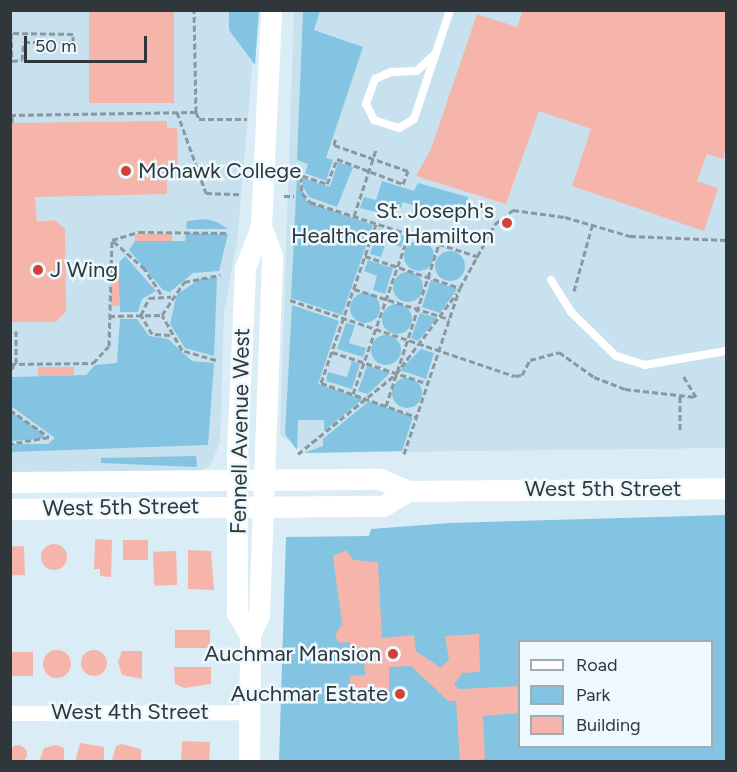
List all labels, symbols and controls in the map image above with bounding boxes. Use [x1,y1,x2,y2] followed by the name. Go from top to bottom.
[27,24,150,62] scale bar
[35,35,77,57] text: 50 m
[138,158,301,184] place label: Mohawk College
[119,164,133,178] marker: Mohawk College
[291,197,494,248] place label: St. Joseph's Healthcare Hamilton
[498,214,516,232] marker: St. Joseph's Healthcare Hamilton
[50,257,118,283] place label: J Wing
[31,263,45,277] marker: J Wing
[225,328,255,534] street label: Fennell Avenue West
[525,476,681,502] street label: West 5th Street
[43,492,199,522] street label: West 5th Street
[518,640,713,748] legend
[204,641,381,667] place label: Auchmar Mansion
[386,647,400,661] marker: Auchmar Mansion
[576,654,617,676] text: Road
[231,681,388,707] place label: Auchmar Estate
[576,684,610,706] text: Park
[393,687,407,701] marker: Auchmar Estate
[51,699,209,725] street label: West 4th Street
[576,714,641,736] text: Building

